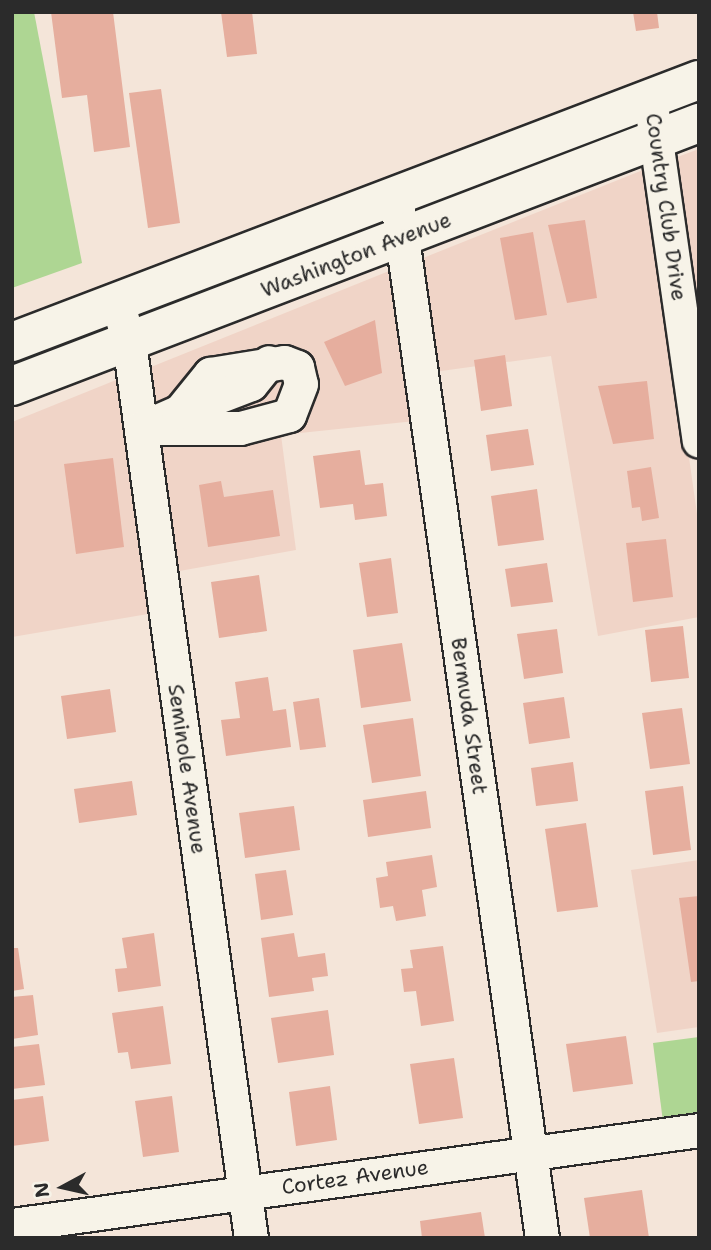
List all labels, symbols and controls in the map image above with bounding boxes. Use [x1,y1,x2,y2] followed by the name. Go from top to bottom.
[640,112,692,302] street label: Country Club Drive
[257,207,455,303] street label: Washington Avenue
[446,636,492,796] street label: Bermuda Street
[163,682,211,856] street label: Seminole Avenue
[28,1152,98,1222] north arrow
[280,1154,430,1200] street label: Cortez Avenue
[28,1181,55,1199] text: N

